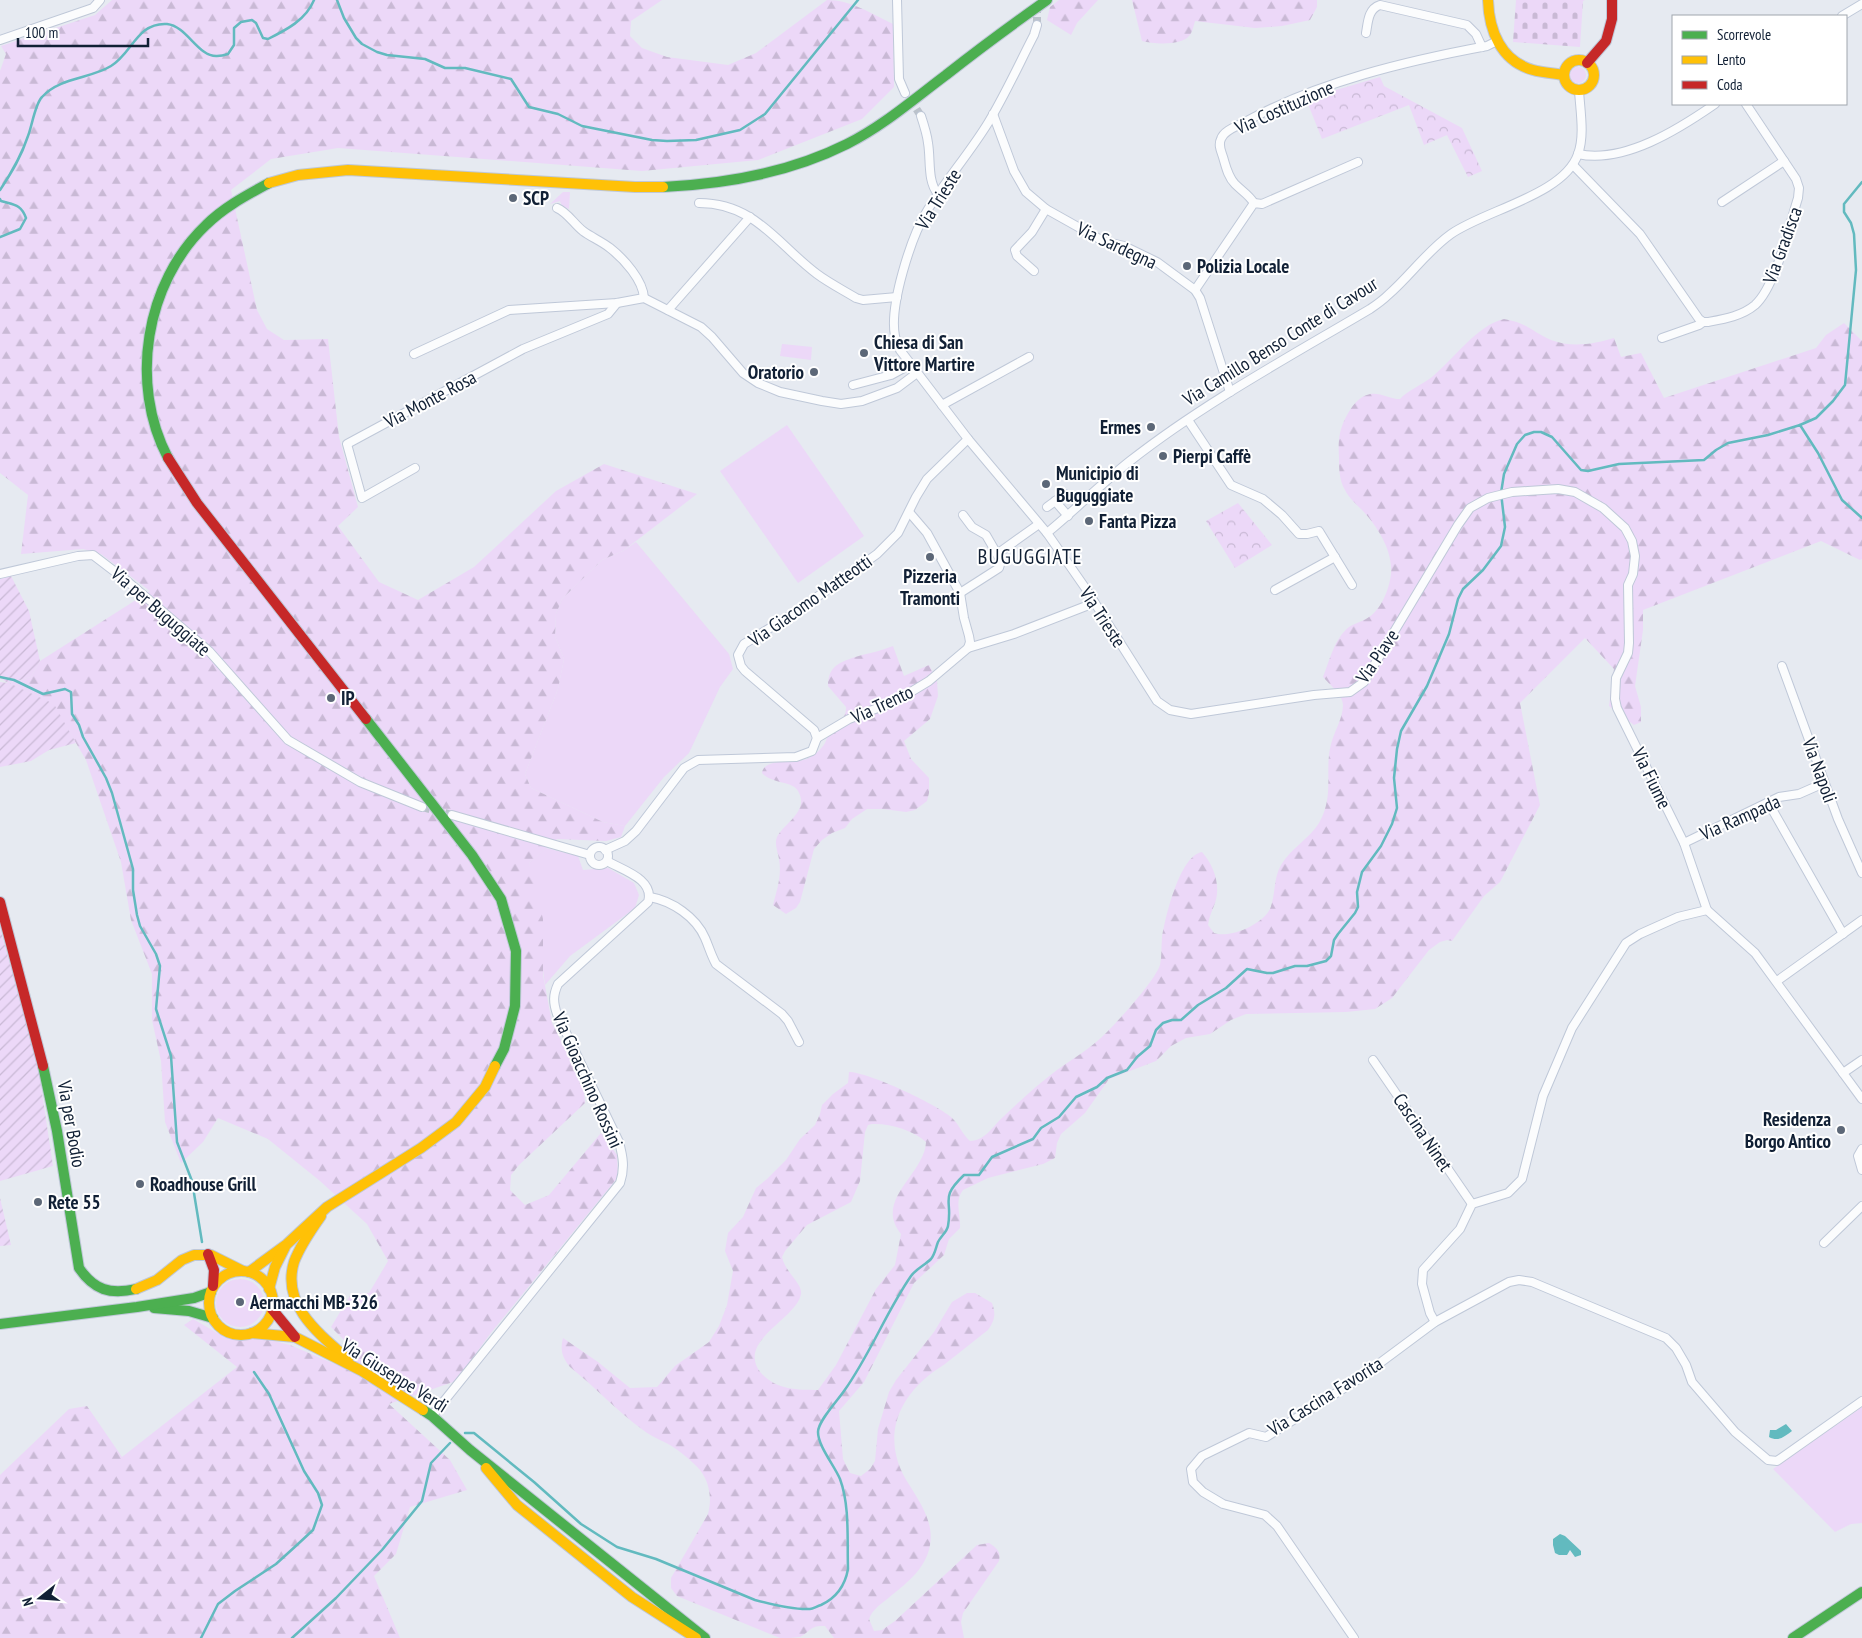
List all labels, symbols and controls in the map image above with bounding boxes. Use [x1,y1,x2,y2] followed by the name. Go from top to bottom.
[18,15,148,47] scale bar
[1672,15,1847,105] legend
[25,23,58,42] text: 100 m
[1717,25,1771,44] text: Scorrevole
[1717,50,1746,69] text: Lento
[1230,75,1337,140] street label: Via Costituzione
[1717,75,1742,94] text: Coda
[909,164,966,235] street label: Via Trieste
[523,186,549,210] place label: SCP
[507,192,519,204] marker: SCP
[1757,203,1807,288] street label: Via Gradisca
[1072,216,1161,274] street label: Via Sardegna
[1197,254,1289,278] place label: Polizia Locale
[1181,260,1193,272] marker: Polizia Locale
[1177,271,1382,411] street label: Via Camillo Benso Conte di Cavour
[873,330,975,376] place label: Chiesa di San Vittore Martire
[858,347,870,359] marker: Chiesa di San Vittore Martire
[748,360,804,384] place label: Oratorio
[379,365,480,434] street label: Via Monte Rosa
[808,366,820,378] marker: Oratorio
[1100,415,1141,439] place label: Ermes
[1145,421,1157,433] marker: Ermes
[1173,444,1251,468] place label: Pierpi Caffè
[1157,450,1169,462] marker: Pierpi Caffè
[1056,461,1139,507] place label: Municipio di Buguggiate
[1040,478,1052,490] marker: Municipio di Buguggiate
[1099,509,1176,533] place label: Fanta Pizza
[1083,515,1095,527] marker: Fanta Pizza
[978,543,1082,570] district label: BUGUGGIATE
[743,548,876,652] street label: Via Giacomo Matteotti
[924,551,936,563] marker: Pizzeria Tramonti
[105,560,216,661] street label: Via per Buguggiate
[900,564,960,610] place label: Pizzeria Tramonti
[1074,581,1132,652] street label: Via Trieste
[1350,624,1404,688] street label: Via Piave
[846,679,917,729] street label: Via Trento
[341,686,355,710] place label: IP
[325,692,337,704] marker: IP
[1797,733,1843,806] street label: Via Napoli
[1627,743,1677,813] street label: Via Fiume
[1695,789,1784,846] street label: Via Rampada
[547,1007,629,1152] street label: Via Gioacchino Rossini
[52,1078,91,1169] street label: Via per Bodio
[1388,1088,1458,1176] street label: Cascina Ninet
[1745,1107,1831,1153] place label: Residenza Borgo Antico
[1835,1124,1847,1136] marker: Residenza Borgo Antico
[150,1172,256,1196] place label: Roadhouse Grill
[134,1178,146,1190] marker: Roadhouse Grill
[48,1190,101,1214] place label: Rete 55
[32,1196,44,1208] marker: Rete 55
[249,1290,378,1314] place label: Aermacchi MB-326
[234,1296,246,1308] marker: Aermacchi MB-326
[336,1332,453,1417] street label: Via Giuseppe Verdi
[1262,1351,1387,1441] street label: Via Cascina Favorita
[15,1573,65,1623] north arrow
[18,1596,37,1608] text: N

